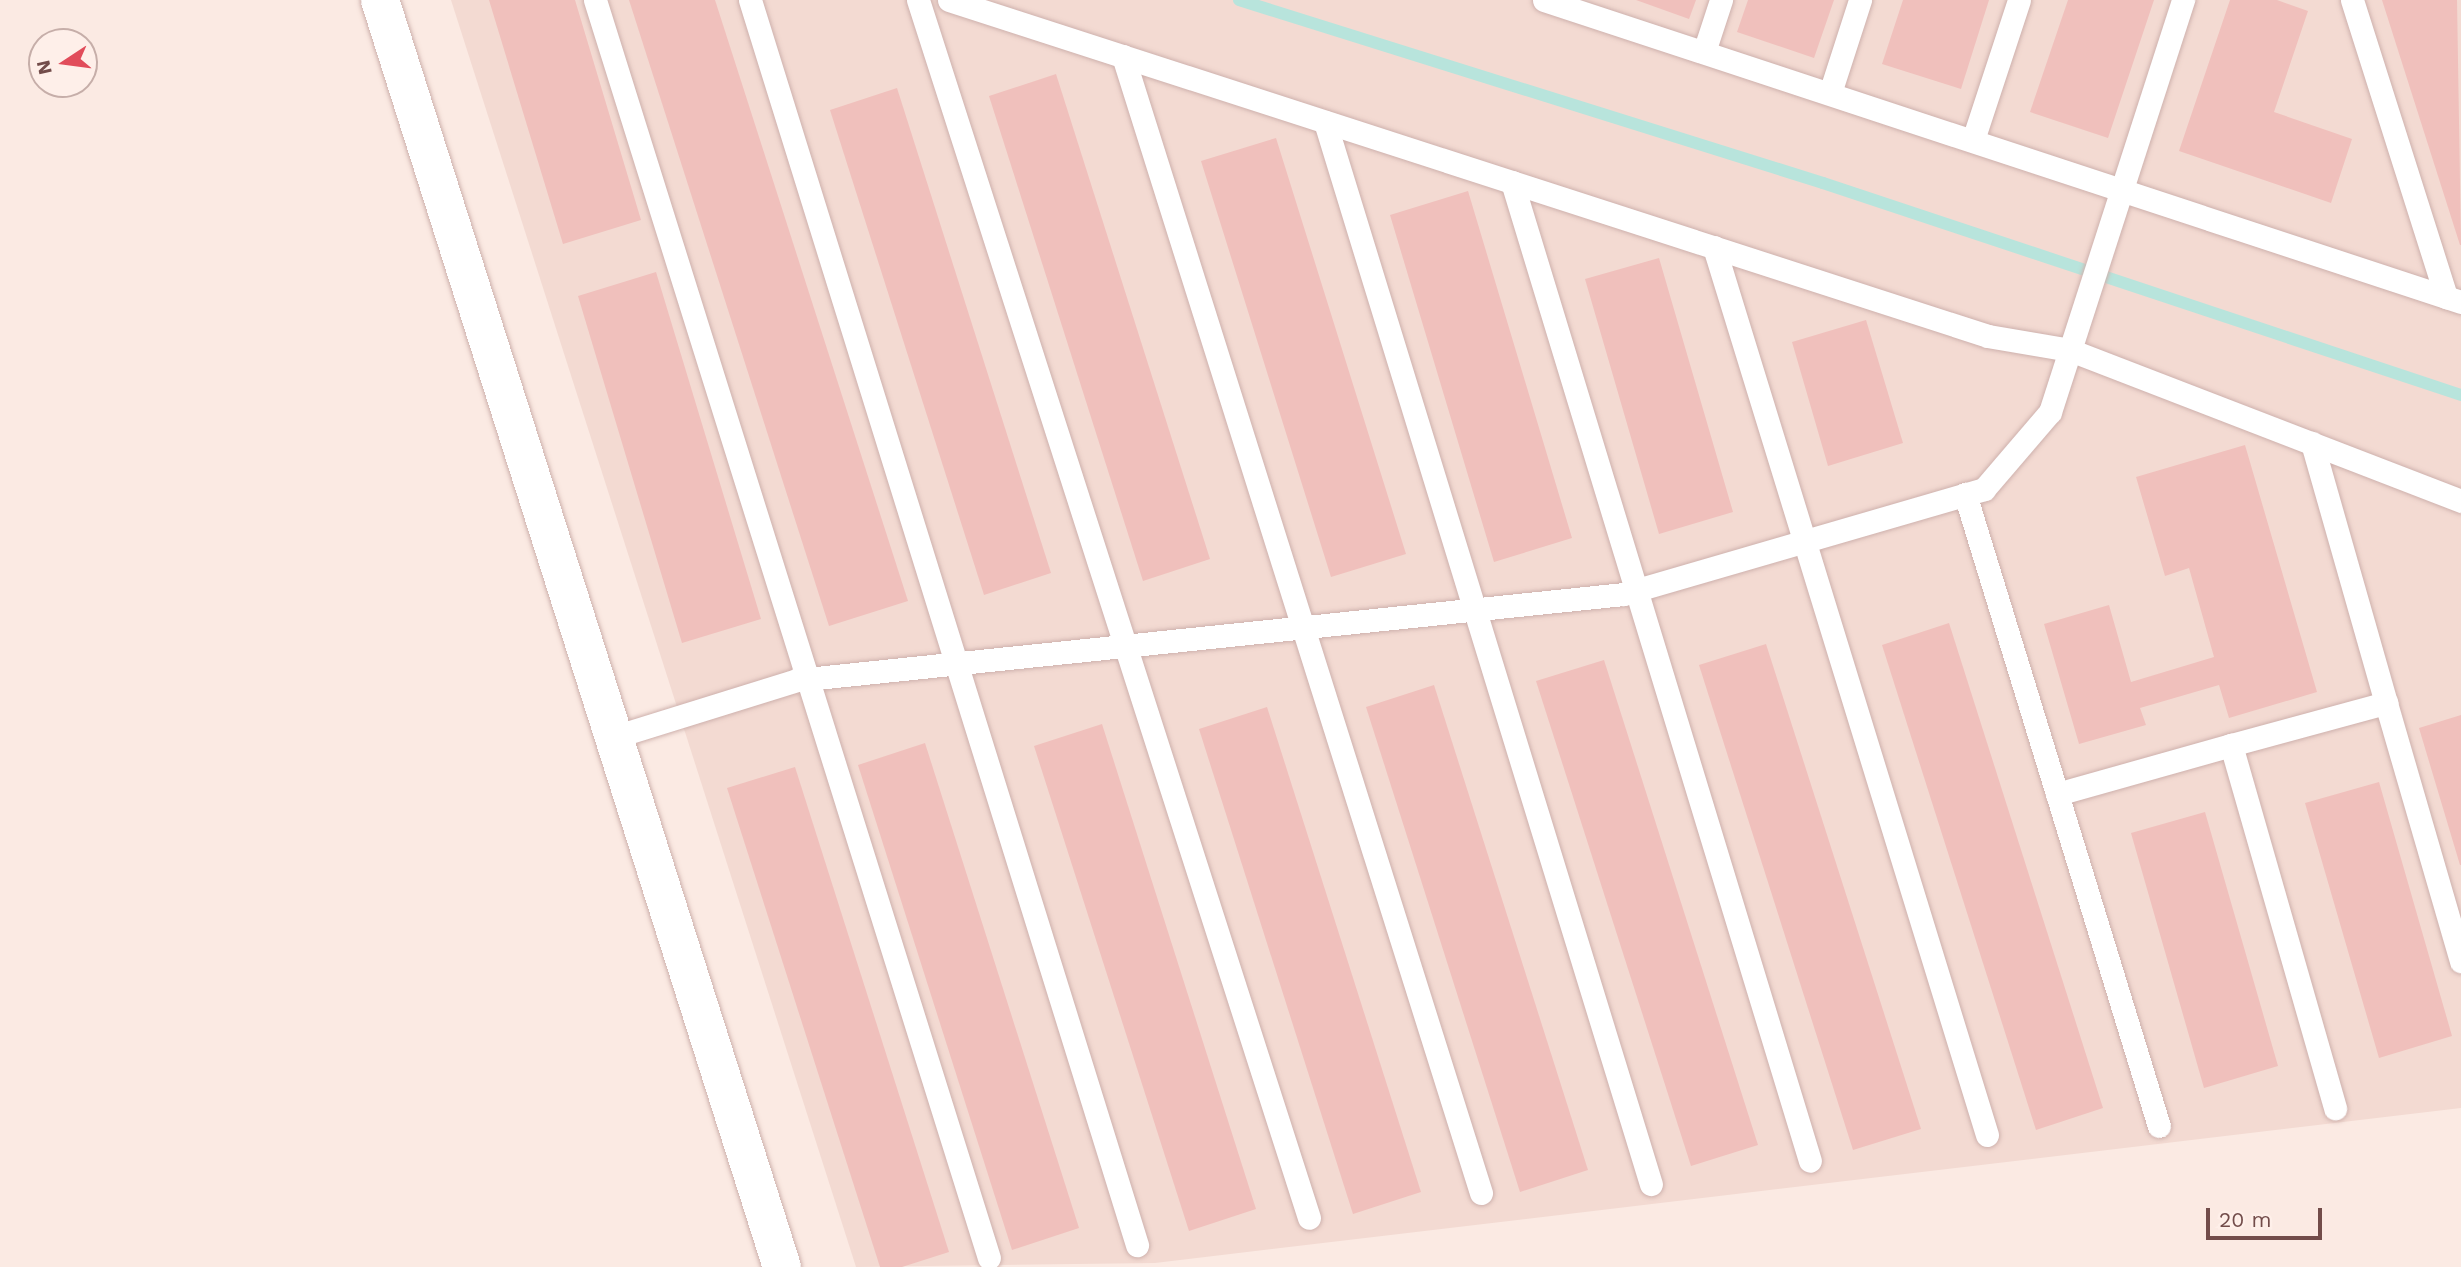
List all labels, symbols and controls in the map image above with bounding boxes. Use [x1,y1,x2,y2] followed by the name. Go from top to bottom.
[28,28,98,98] north arrow
[31,58,57,77] text: N
[2209,1194,2324,1238] scale bar
[2219,1207,2271,1232] text: 20 m

